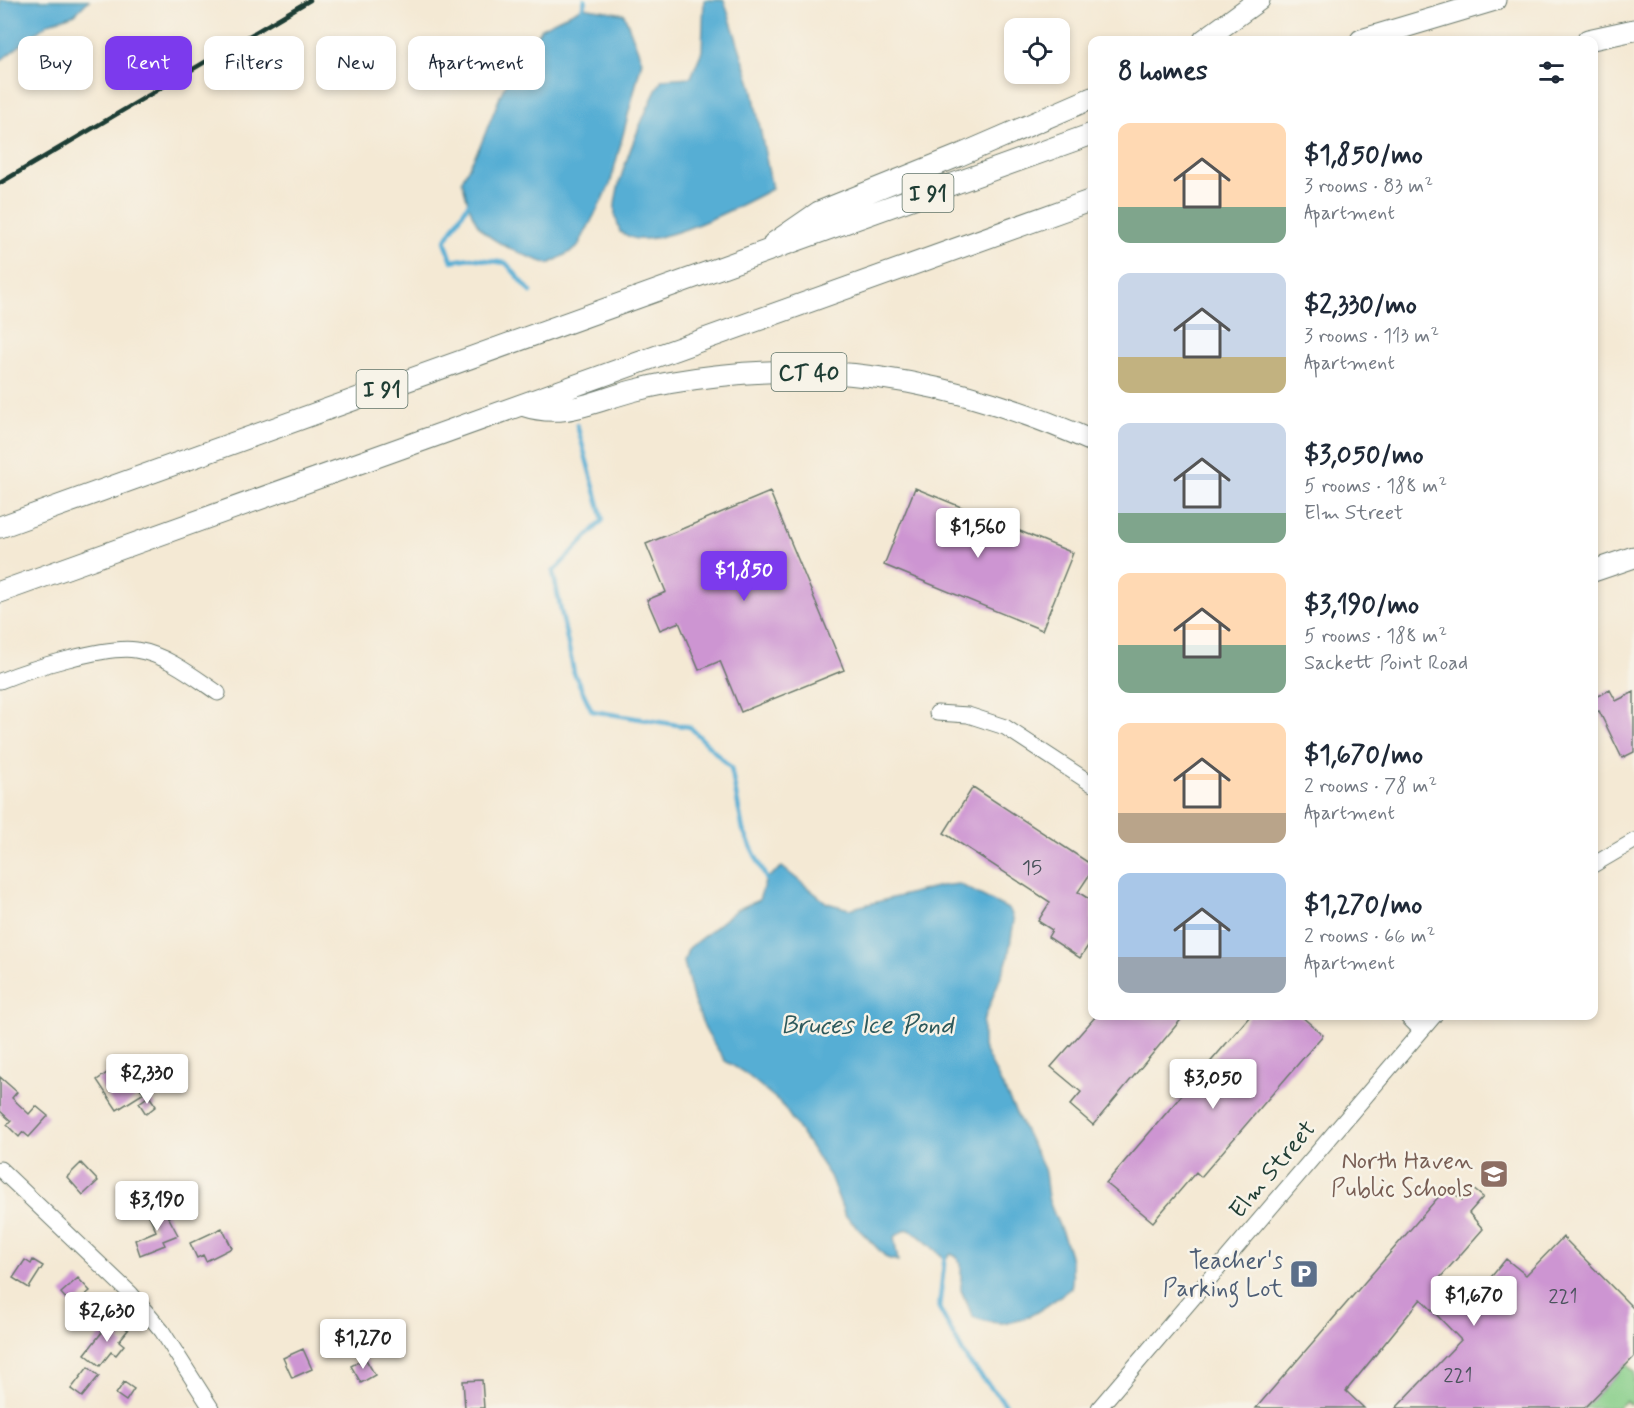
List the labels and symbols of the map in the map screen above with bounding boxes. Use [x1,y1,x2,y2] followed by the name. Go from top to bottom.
[902,174,954,212] road number: I 91
[772,353,846,391] road number: CT 40
[356,370,407,408] road number: I 91
[929,508,1027,559] pin: $1,560
[695,551,793,602] pin: $1,850
[1022,854,1042,882] house number: 15
[781,1009,955,1043] water label: Bruces Ice Pond
[98,1054,196,1105] pin: $2,330
[1164,1059,1262,1110] pin: $3,050
[1223,1114,1323,1226] street label: Elm Street
[1331,1146,1473,1205] place label: North Haven Public Schools
[1478,1158,1510,1190] school or university icon: North Haven Public Schools
[108,1181,206,1232] pin: $3,190
[1163,1246,1283,1308] place label: Teacher's Parking Lot
[1288,1258,1320,1290] parking icon: Teacher's Parking Lot
[1425,1276,1523,1327] pin: $1,670
[1548,1283,1578,1311] house number: 221
[58,1292,156,1343] pin: $2,630
[314,1319,412,1370] pin: $1,270
[1443,1362,1473,1390] house number: 221

